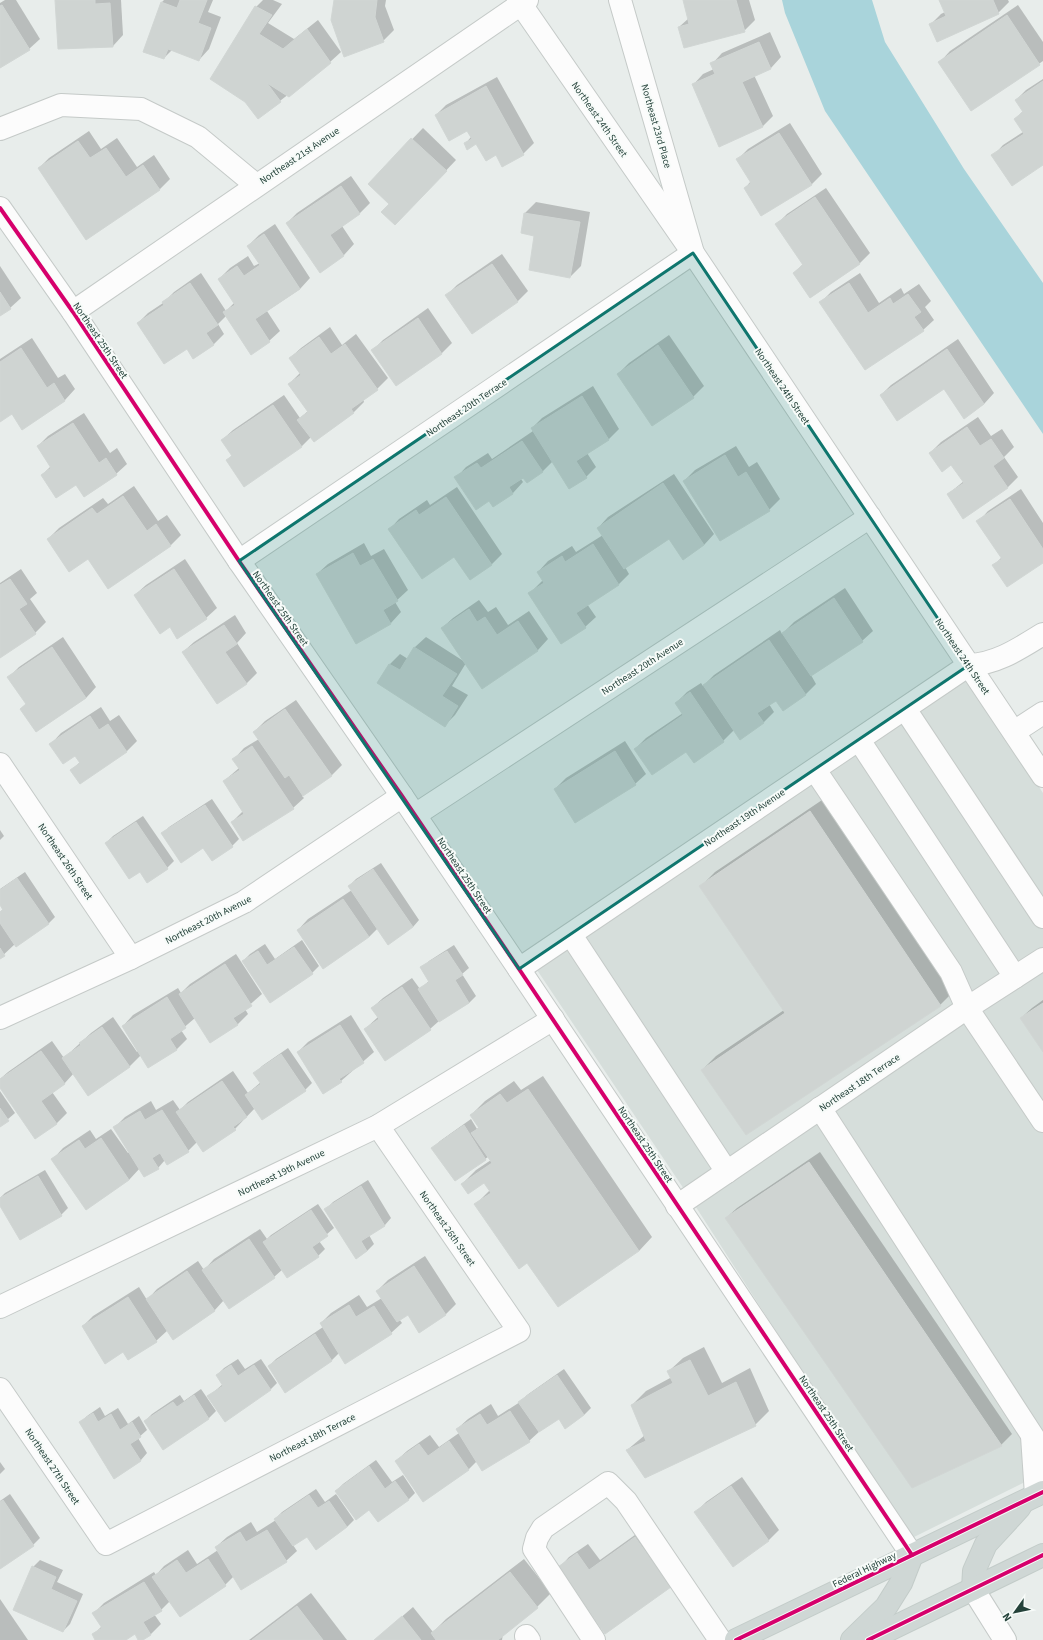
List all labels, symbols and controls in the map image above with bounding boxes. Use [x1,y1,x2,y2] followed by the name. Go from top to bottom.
[568,79,631,161] street label: Northeast 24th Street
[637,83,675,170] street label: Northeast 23rd Place
[257,124,342,188] street label: Northeast 21st Avenue
[69,300,131,382] street label: Northeast 25th Street
[751,346,813,428] street label: Northeast 24th Street
[423,375,510,440] street label: Northeast 20th Terrace
[249,568,312,650] street label: Northeast 25th Street
[931,616,993,698] street label: Northeast 24th Street
[599,635,686,699] street label: Northeast 20th Avenue
[701,785,788,850] street label: Northeast 19th Avenue
[34,821,96,903] street label: Northeast 26th Street
[433,835,495,917] street label: Northeast 25th Street
[163,892,254,948] street label: Northeast 20th Avenue
[816,1050,903,1115] street label: Northeast 18th Terrace
[614,1104,676,1186] street label: Northeast 25th Street
[236,1146,327,1200] street label: Northeast 19th Avenue
[416,1188,479,1270] street label: Northeast 26th Street
[795,1373,857,1455] street label: Northeast 25th Street
[267,1410,358,1466] street label: Northeast 18th Terrace
[21,1426,83,1508] street label: Northeast 27th Street
[830,1548,899,1591] street label: Federal Highway
[995,1592,1035,1632] north arrow
[999,1610,1015,1624] text: N

